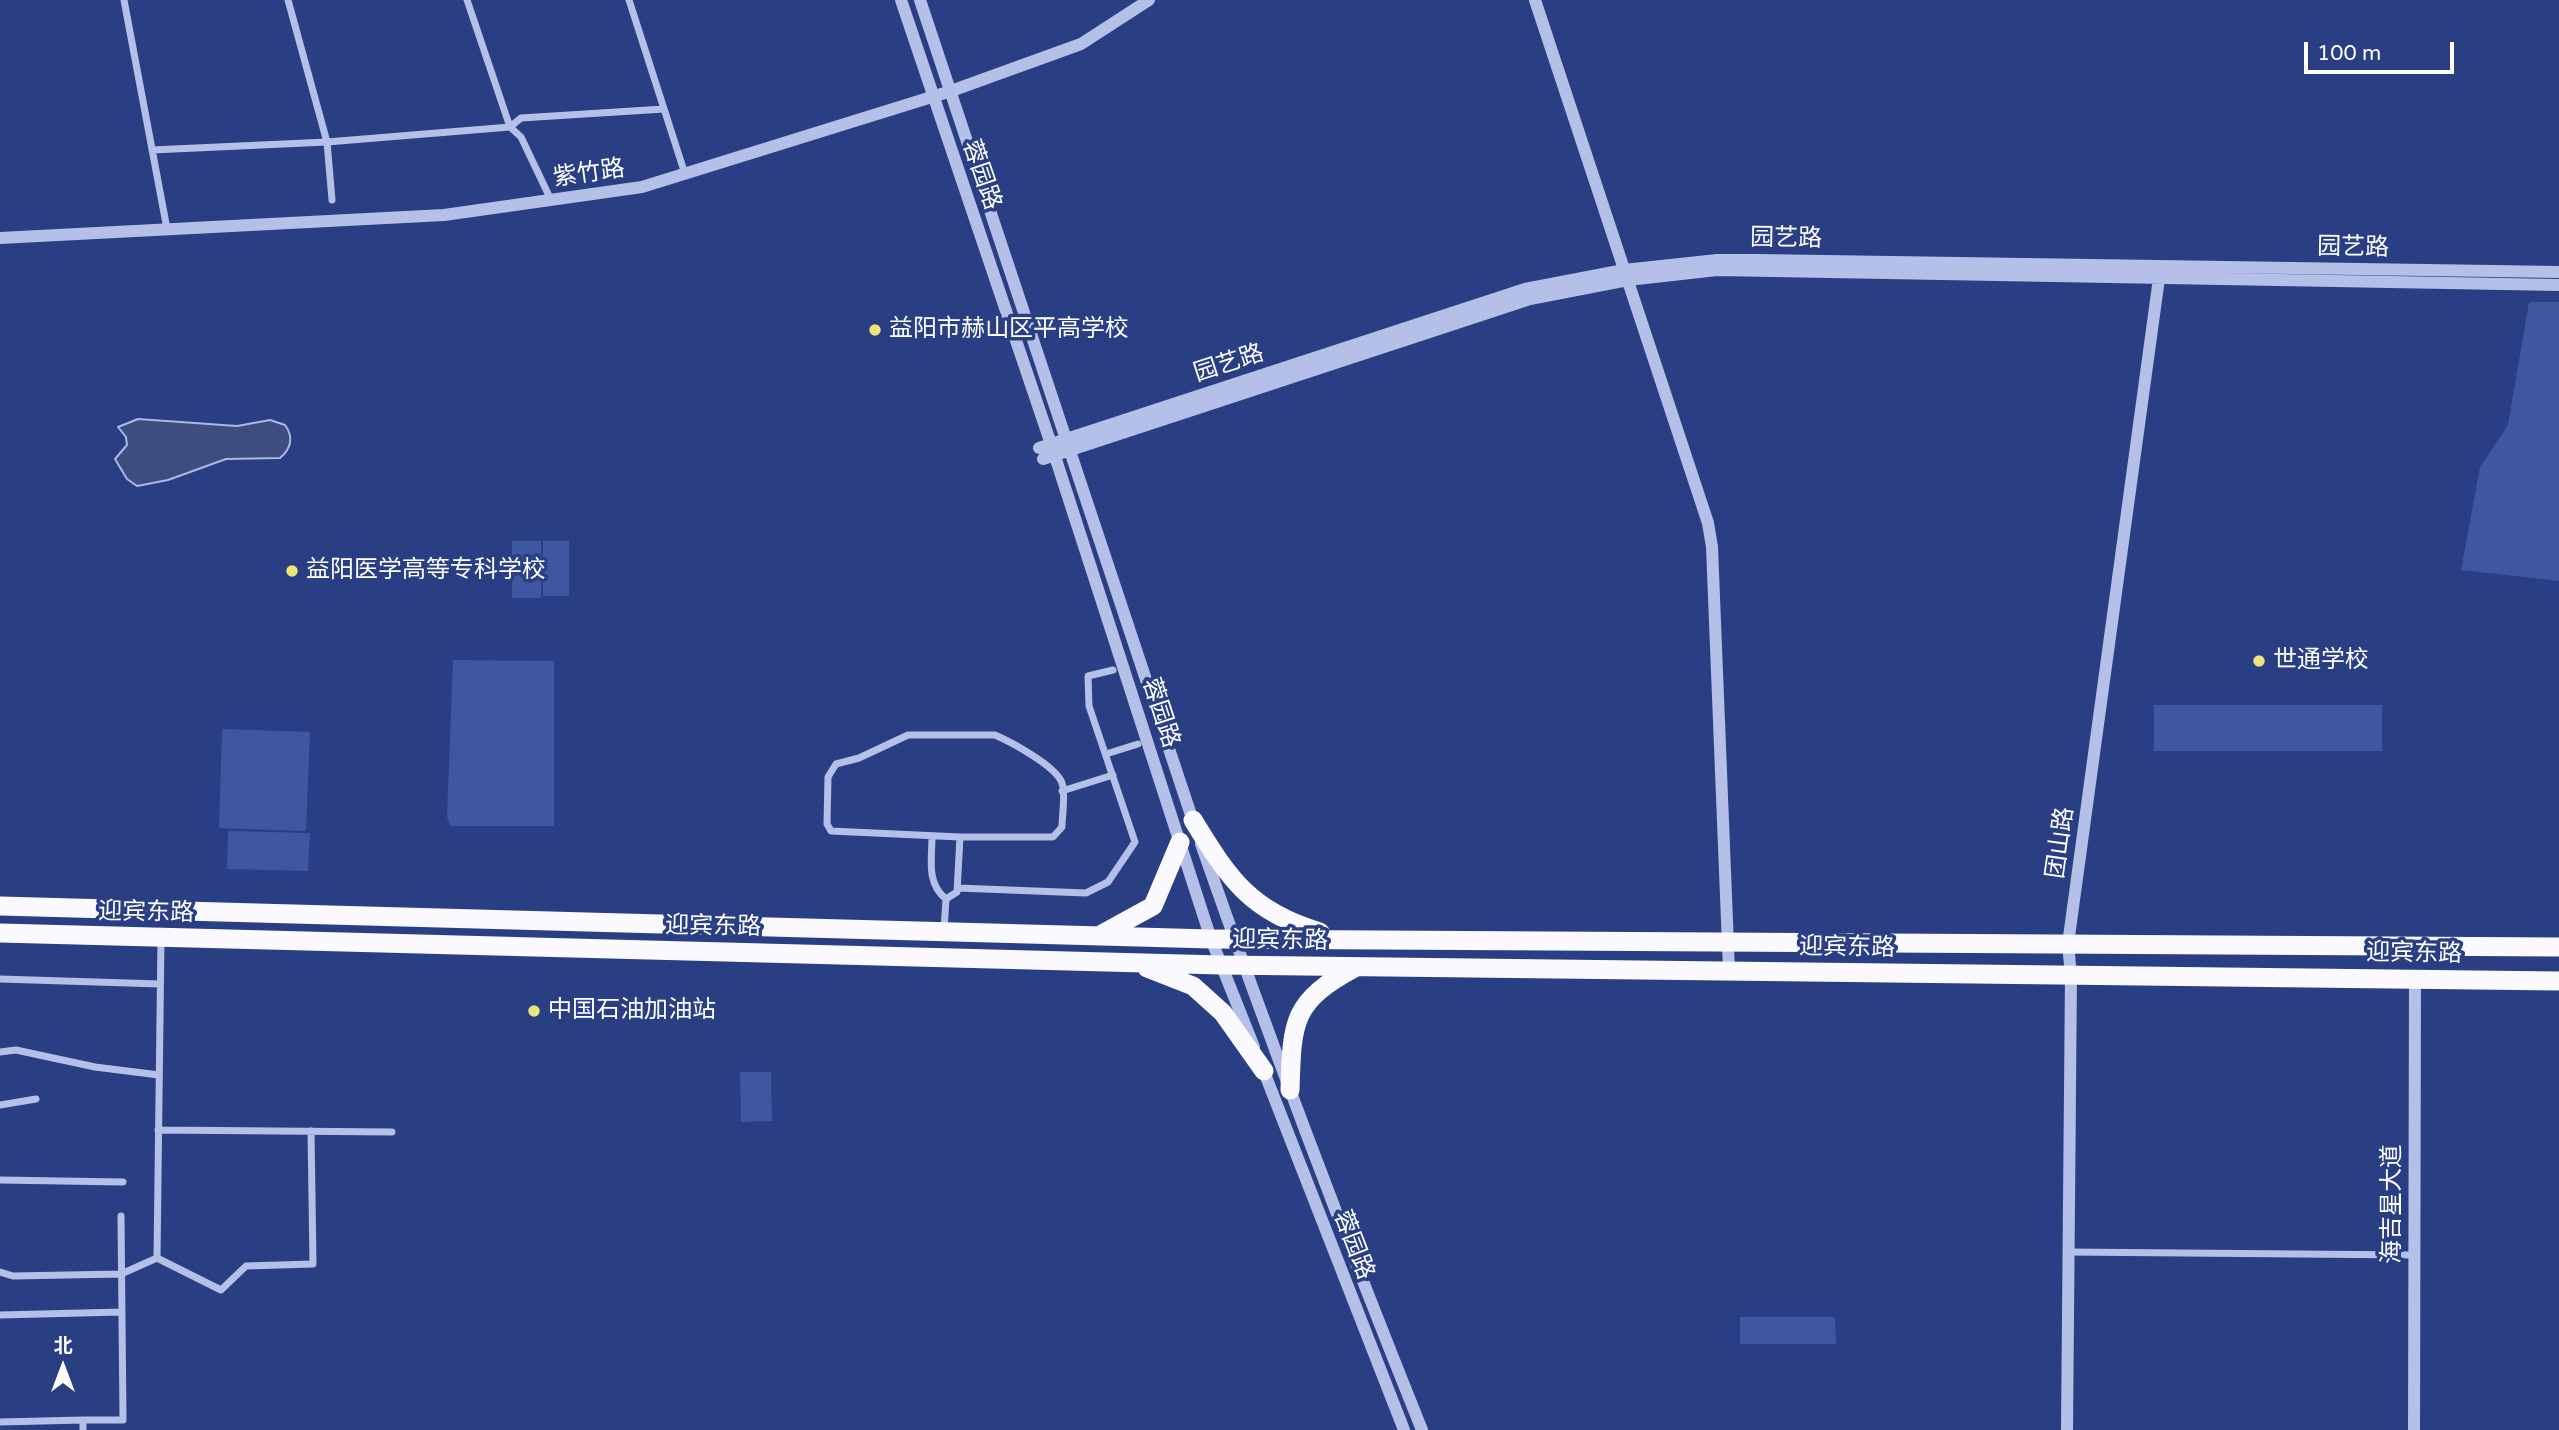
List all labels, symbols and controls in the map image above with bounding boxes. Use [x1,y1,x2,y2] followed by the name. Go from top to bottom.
[2307,28,2458,72] scale bar
[2317,41,2381,66] text: 100 m
[956,136,1006,214] street label: 蓉园路
[551,155,627,193] street label: 紫竹路
[1750,224,1822,254] street label: 园艺路
[2317,233,2389,263] street label: 园艺路
[889,316,1129,344] place label: 益阳市赫山区平高学校
[867,322,883,338] marker: 益阳市赫山区平高学校
[1190,339,1268,389] street label: 园艺路
[306,557,546,585] place label: 益阳医学高等专科学校
[284,563,300,579] marker: 益阳医学高等专科学校
[2273,647,2369,675] place label: 世通学校
[2251,653,2267,669] marker: 世通学校
[1135,674,1185,752] street label: 蓉园路
[2042,805,2080,881] street label: 团山路
[98,898,194,928] street label: 迎宾东路
[665,912,761,942] street label: 迎宾东路
[1232,926,1328,956] street label: 迎宾东路
[1799,933,1895,963] street label: 迎宾东路
[2366,939,2462,969] street label: 迎宾东路
[548,997,716,1025] place label: 中国石油加油站
[526,1003,542,1019] marker: 中国石油加油站
[2379,1144,2407,1264] street label: 海吉星大道
[1327,1206,1379,1284] street label: 蓉园路
[28,1332,98,1402] north arrow
[53,1335,73,1357] text: 北

